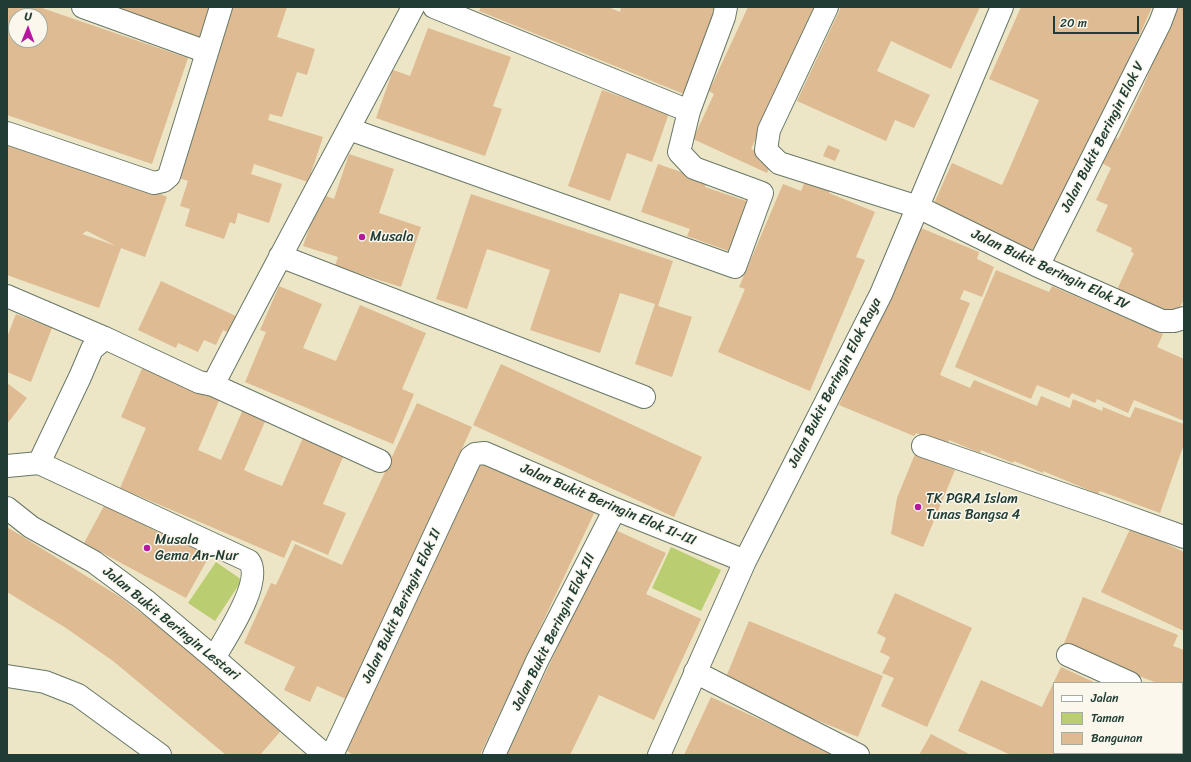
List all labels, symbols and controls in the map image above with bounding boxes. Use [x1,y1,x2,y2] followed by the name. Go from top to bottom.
[24,7,32,26] text: U
[8,8,48,48] north arrow
[1055,8,1141,34] scale bar
[1060,12,1087,34] text: 20 m
[1058,59,1148,215] street label: Jalan Bukit Beringin Elok V
[968,226,1132,314] street label: Jalan Bukit Beringin Elok IV
[370,229,413,245] place label: Musala
[357,232,367,242] marker: Musala
[785,295,885,471] street label: Jalan Bukit Beringin Elok Raya
[518,460,698,550] street label: Jalan Bukit Beringin Elok II-III
[926,491,1020,524] place label: TK PGRA Islam Tunas Bangsa 4
[913,502,923,512] marker: TK PGRA Islam Tunas Bangsa 4
[359,526,445,686] street label: Jalan Bukit Beringin Elok II
[155,532,239,564] place label: Musala Gema An-Nur
[142,543,152,553] marker: Musala Gema An-Nur
[509,551,599,713] street label: Jalan Bukit Beringin Elok III
[99,564,243,684] street label: Jalan Bukit Beringin Lestari
[1053,682,1183,754] legend
[1091,687,1119,709] text: Jalan
[1091,707,1124,729] text: Taman
[1091,727,1143,749] text: Bangunan

